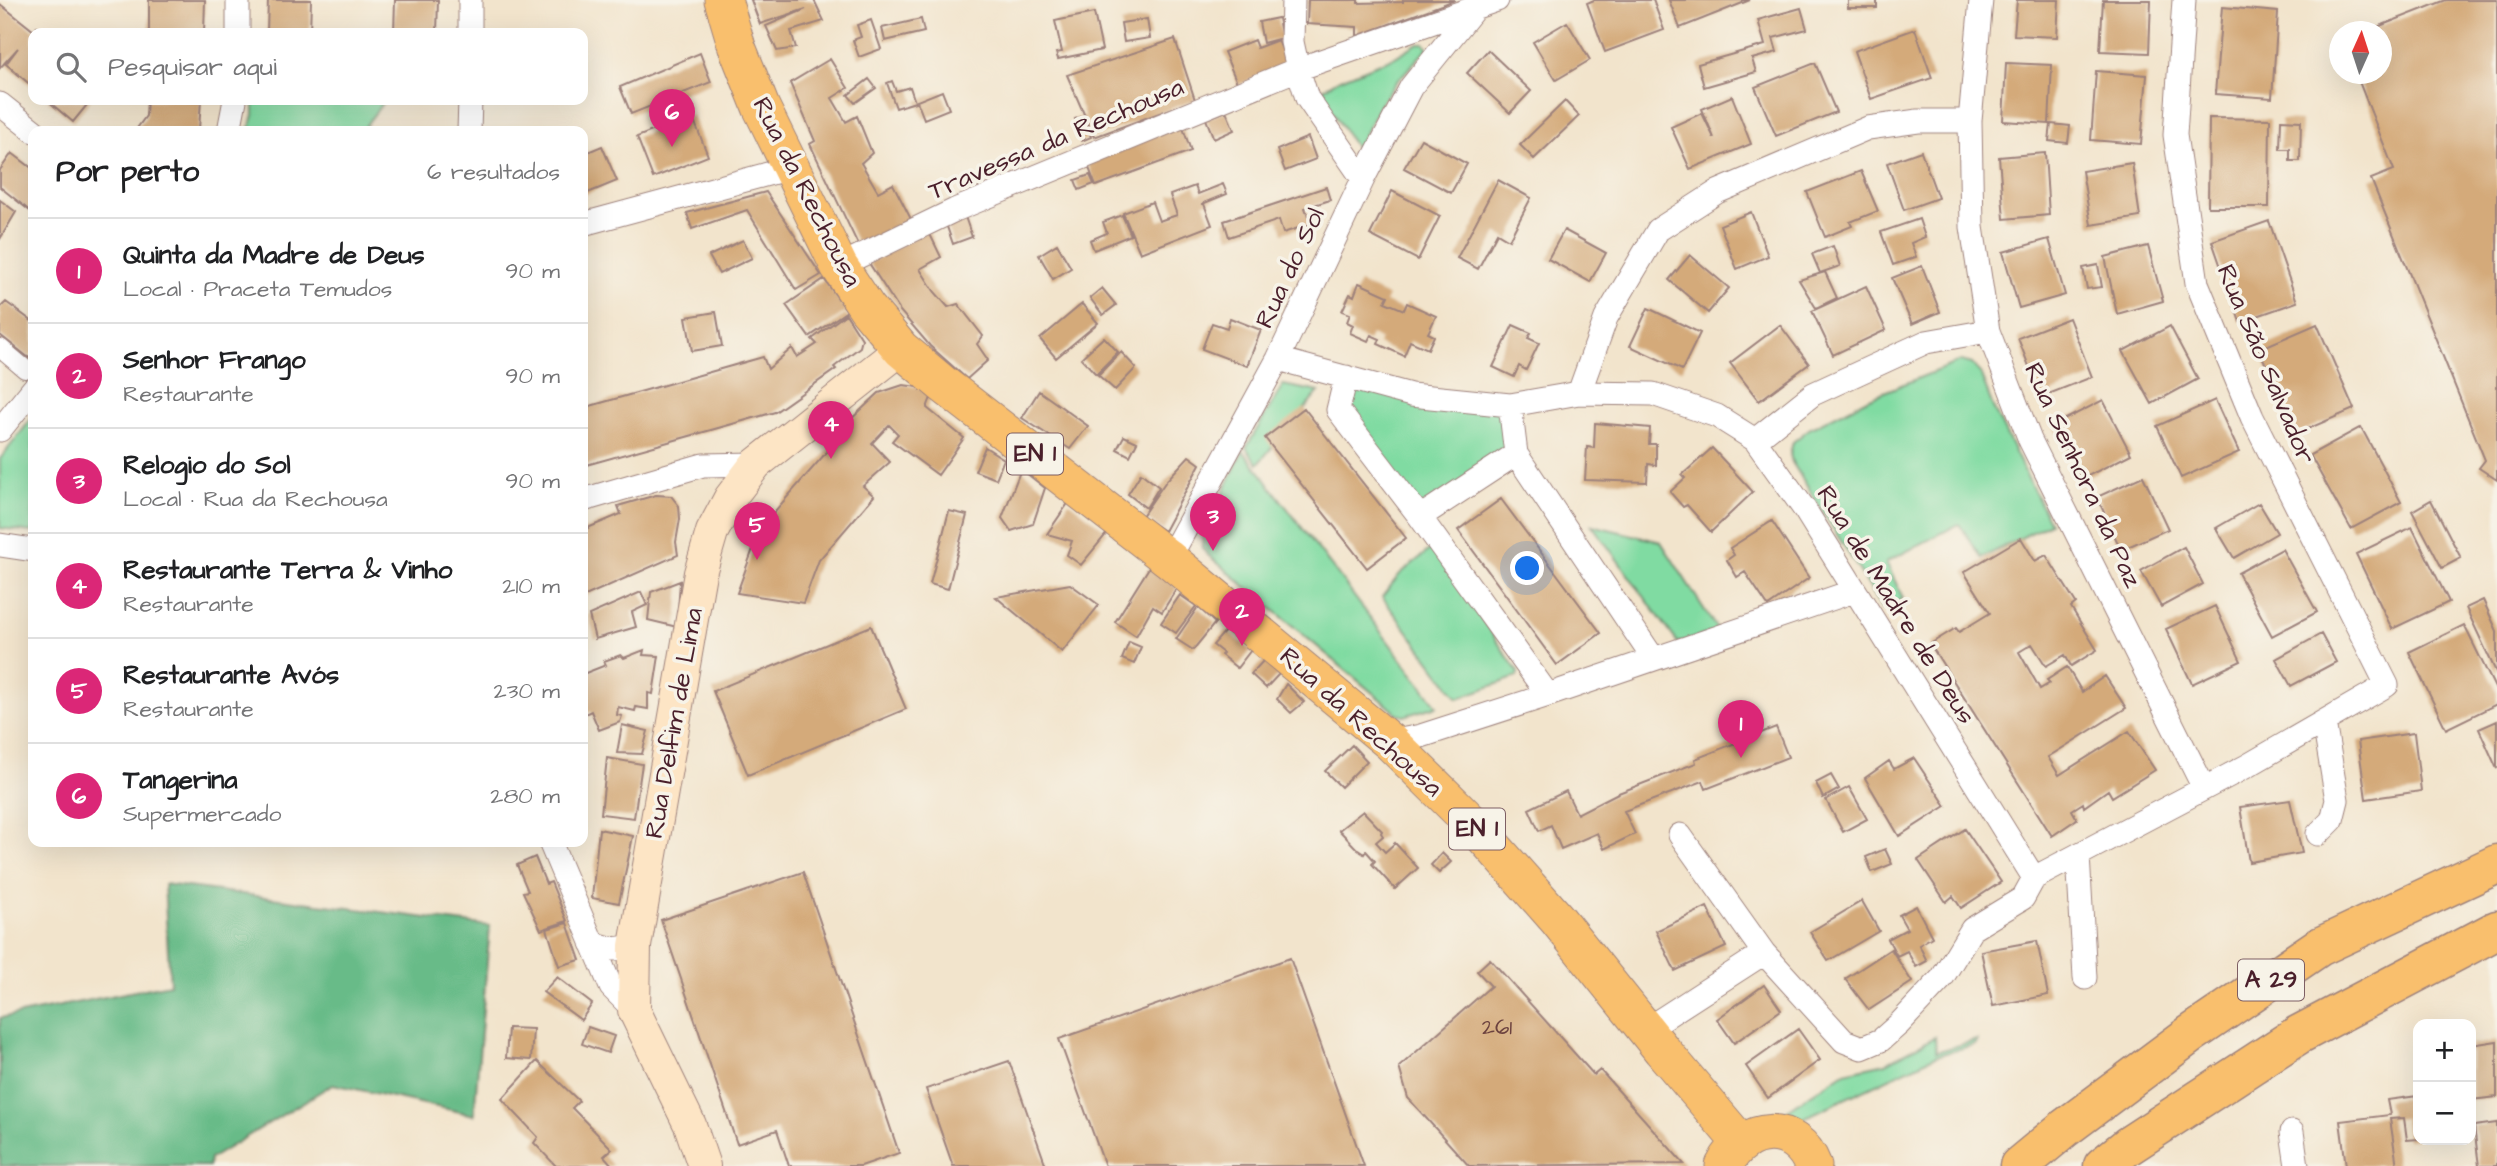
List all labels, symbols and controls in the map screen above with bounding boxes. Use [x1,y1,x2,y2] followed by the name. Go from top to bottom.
[2329,21,2392,84] north arrow
[28,28,588,105] search box
[52,48,90,86] icon: search
[108,49,277,85] text: Pesquisar aqui
[923,69,1189,209] street label: Travessa da Rechousa
[649,89,695,147] pin: 6
[744,91,870,293] street label: Rua da Rechousa
[56,151,199,193] text: Por perto
[427,156,560,188] text: 6 resultados
[1246,202,1334,334] street label: Rua do Sol
[123,237,425,273] text: Quinta da Madre de Deus
[78,255,80,287] text: 1
[505,255,560,287] text: 90 m
[2208,259,2324,469] street label: Rua São Salvador
[123,273,392,305] text: Local · Praceta Temudos
[123,342,306,378] text: Senhor Frango
[2015,357,2151,593] street label: Rua Senhora da Paz
[72,360,86,392] text: 2
[505,360,560,392] text: 90 m
[123,378,254,410] text: Restaurante
[808,401,854,459] pin: 4
[1007,434,1063,475] road number: EN 1
[123,447,290,483] text: Relogio do Sol
[73,465,85,497] text: 3
[505,465,560,497] text: 90 m
[1808,479,1984,731] street label: Rua de Madre de Deus
[123,483,388,515] text: Local · Rua da Rechousa
[1190,493,1236,551] pin: 3
[734,502,780,560] pin: 5
[1510,551,1544,585] your location
[123,552,452,588] text: Restaurante Terra & Vinho
[71,570,87,602] text: 4
[502,570,560,602] text: 210 m
[123,588,254,620] text: Restaurante
[1219,588,1265,646] pin: 2
[636,605,712,841] street label: Rua Delfim de Lima
[1272,639,1450,805] street label: Rua da Rechousa
[123,657,339,693] text: Restaurante Avós
[71,675,87,707] text: 5
[494,675,560,707] text: 230 m
[123,693,254,725] text: Restaurante
[1718,700,1764,758] pin: 1
[123,762,237,798] text: Tangerina
[72,780,86,812] text: 6
[490,780,560,812] text: 280 m
[123,798,281,830] text: Supermercado
[1449,808,1505,850] road number: EN 1
[2238,960,2304,1000] road number: A 29
[1482,1011,1512,1043] house number: 261
[2413,1019,2476,1145] map controls
[2413,1019,2476,1082] button: +
[2413,1082,2476,1145] button: −

